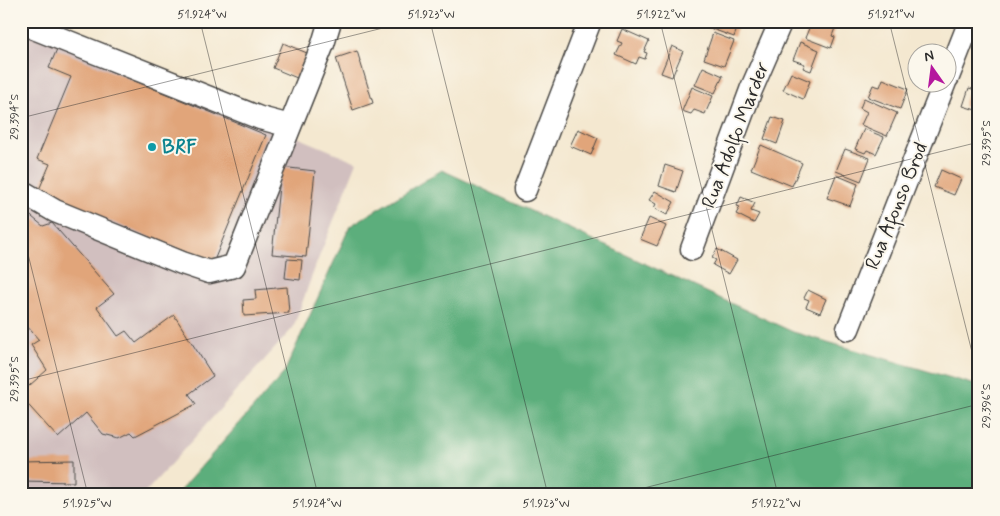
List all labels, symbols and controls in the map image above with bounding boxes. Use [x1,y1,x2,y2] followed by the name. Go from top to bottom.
[177,7,227,23] text: 51.924°W
[407,7,455,23] text: 51.923°W
[636,7,686,23] text: 51.922°W
[867,7,915,23] text: 51.921°W
[908,42,958,92] north arrow
[922,46,936,66] text: N
[696,58,778,213] street label: Rua Adolfo Marder
[7,94,23,140] text: 29.394°S
[979,120,995,166] text: 29.395°S
[162,134,197,161] place label: BRF
[859,138,937,274] street label: Rua Afonso Brod
[146,141,158,153] marker: BRF
[7,356,23,402] text: 29.395°S
[979,383,995,428] text: 29.396°S
[62,496,112,512] text: 51.925°W
[292,496,342,512] text: 51.924°W
[522,496,570,512] text: 51.923°W
[751,496,801,512] text: 51.922°W

